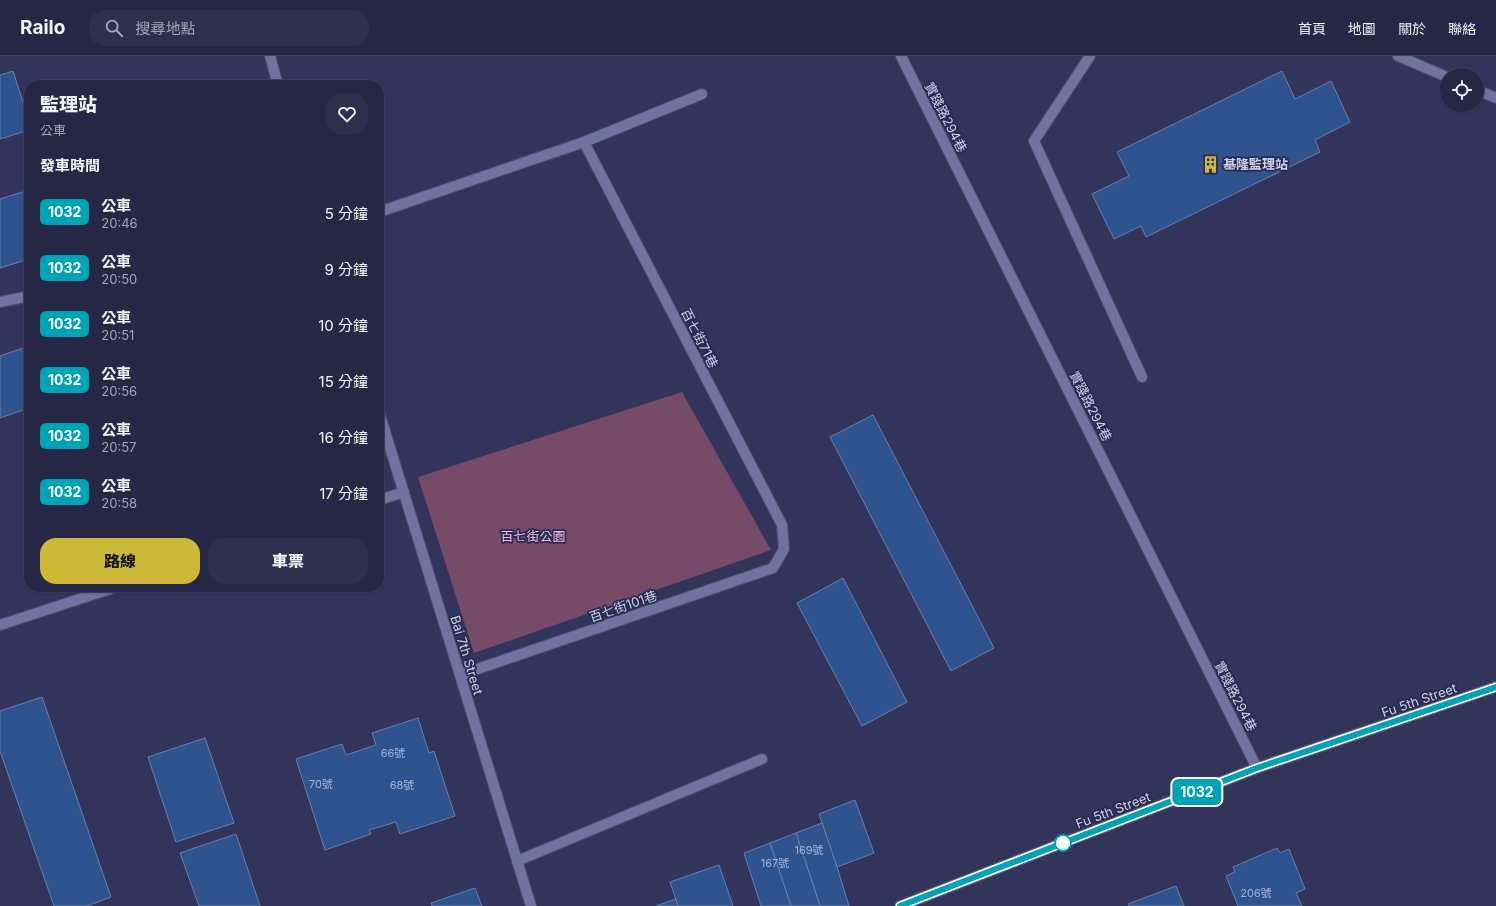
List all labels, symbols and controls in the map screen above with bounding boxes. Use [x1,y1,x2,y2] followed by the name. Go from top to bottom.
[89,10,369,46] search box
[20,16,65,39] text: Railo
[103,17,125,39] icon: search
[135,19,195,38] text: 搜尋地點
[1298,20,1326,37] text: 首頁
[1348,20,1376,37] text: 地圖
[1398,20,1426,37] text: 關於
[1448,20,1476,37] text: 聯絡
[1440,68,1484,112] map controls
[1440,68,1484,112] button: locate
[922,79,970,155] street label: 實踐路294巷
[40,93,97,116] text: 監理站
[326,93,368,135] button: heart
[40,122,66,138] text: 公車
[1200,154,1220,174] building icon: 基隆監理站
[40,156,100,175] text: 發車時間
[1223,156,1288,172] place label: 基隆監理站
[101,196,131,215] text: 公車
[48,203,81,220] text: 1032
[325,204,368,223] text: 5 分鐘
[101,215,138,231] text: 20:46
[101,252,131,271] text: 公車
[48,259,81,276] text: 1032
[324,260,368,279] text: 9 分鐘
[101,271,137,287] text: 20:50
[678,306,722,370] street label: 百七街71巷
[101,308,131,327] text: 公車
[48,315,81,332] text: 1032
[318,316,368,335] text: 10 分鐘
[101,327,134,343] text: 20:51
[101,364,131,383] text: 公車
[1067,368,1115,444] street label: 實踐路294巷
[48,371,81,388] text: 1032
[319,372,368,391] text: 15 分鐘
[101,383,137,399] text: 20:56
[101,420,131,439] text: 公車
[48,427,81,444] text: 1032
[318,428,368,447] text: 16 分鐘
[101,439,136,455] text: 20:57
[101,476,131,495] text: 公車
[48,483,81,500] text: 1032
[319,484,368,503] text: 17 分鐘
[101,495,137,511] text: 20:58
[500,528,566,544] park label: 百七街公園
[40,538,200,584] button: 路線
[208,538,368,584] button: 車票
[587,587,659,625] street label: 百七街101巷
[447,613,487,697] street label: Bai 7th Street
[1212,658,1260,734] street label: 實踐路294巷
[1379,680,1459,720] street label: Fu 5th Street
[381,746,405,760] house number: 66號
[309,777,333,791] house number: 70號
[390,778,414,792] house number: 68號
[1169,779,1225,805] line badge: 1032
[1180,783,1214,800] text: 1032
[1073,788,1153,832] street label: Fu 5th Street
[1054,834,1072,852] unlabelled marker
[794,843,824,857] house number: 169號
[761,856,789,870] house number: 167號
[1240,886,1272,900] house number: 206號

